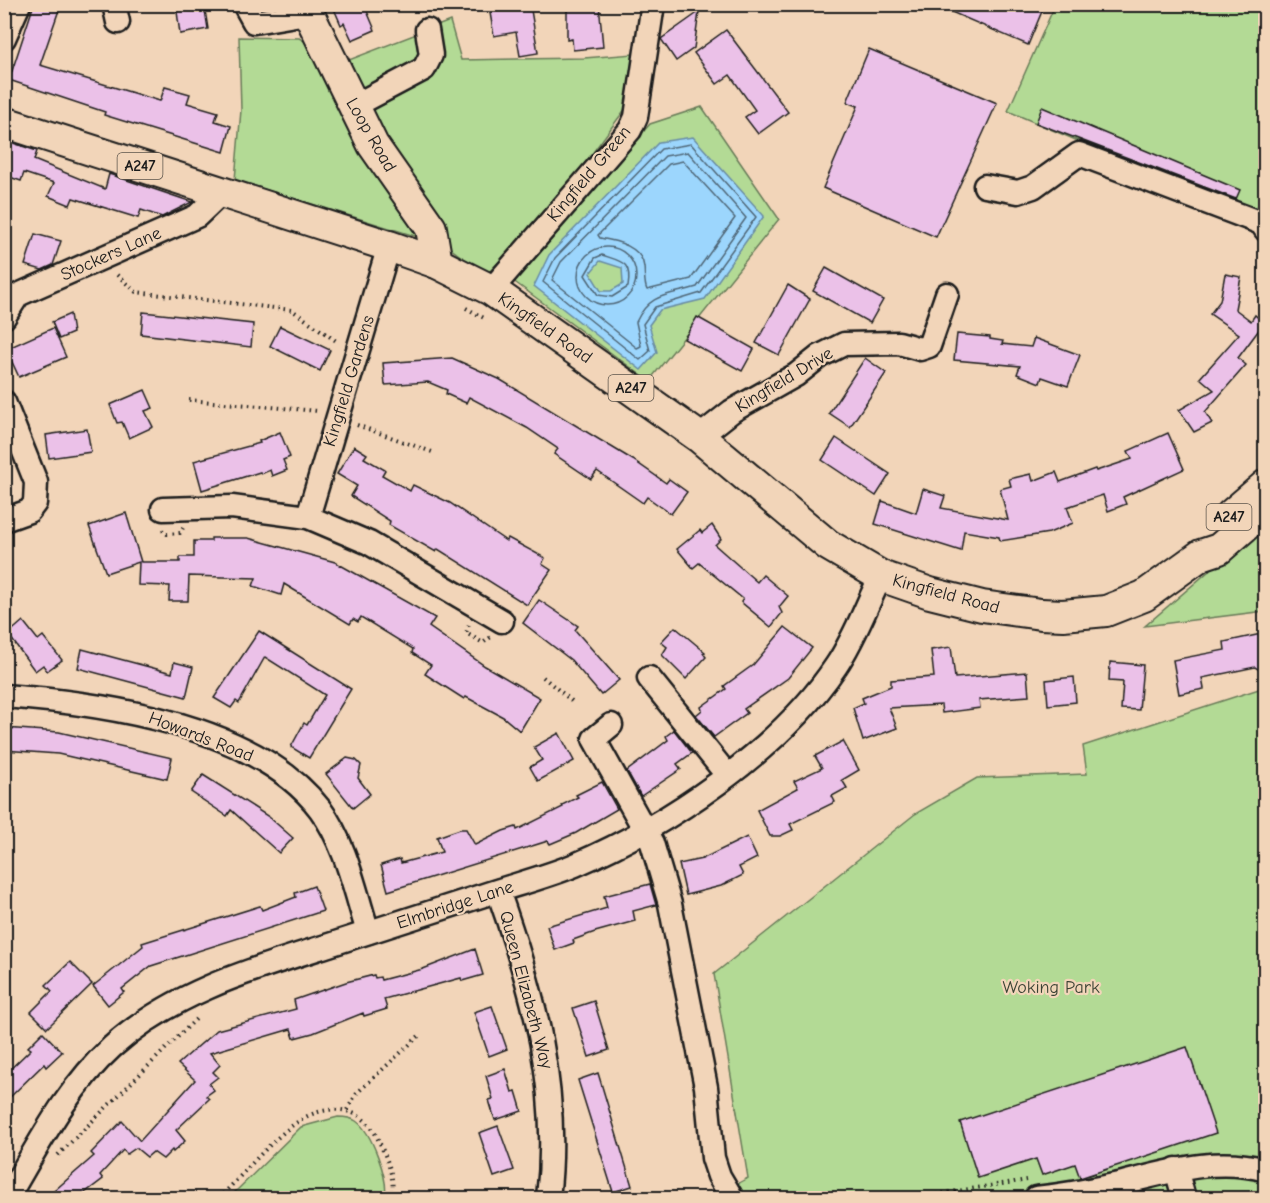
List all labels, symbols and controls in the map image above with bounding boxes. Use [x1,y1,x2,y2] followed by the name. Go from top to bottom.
[341,94,401,176] street label: Loop Road
[543,122,635,226] street label: Kingfield Green
[118,153,162,179] road number: A247
[58,223,164,285] street label: Stockers Lane
[494,288,596,368] street label: Kingfield Road
[319,313,379,449] street label: Kingfield Gardens
[731,343,837,417] street label: Kingfield Drive
[608,375,654,401] road number: A247
[1206,504,1252,530] road number: A247
[890,570,1002,618] street label: Kingfield Road
[146,707,256,767] street label: Howards Road
[394,876,516,934] street label: Elmbridge Lane
[495,909,557,1072] street label: Queen Elizabeth Way
[1002,977,1100,998] park label: Woking Park

